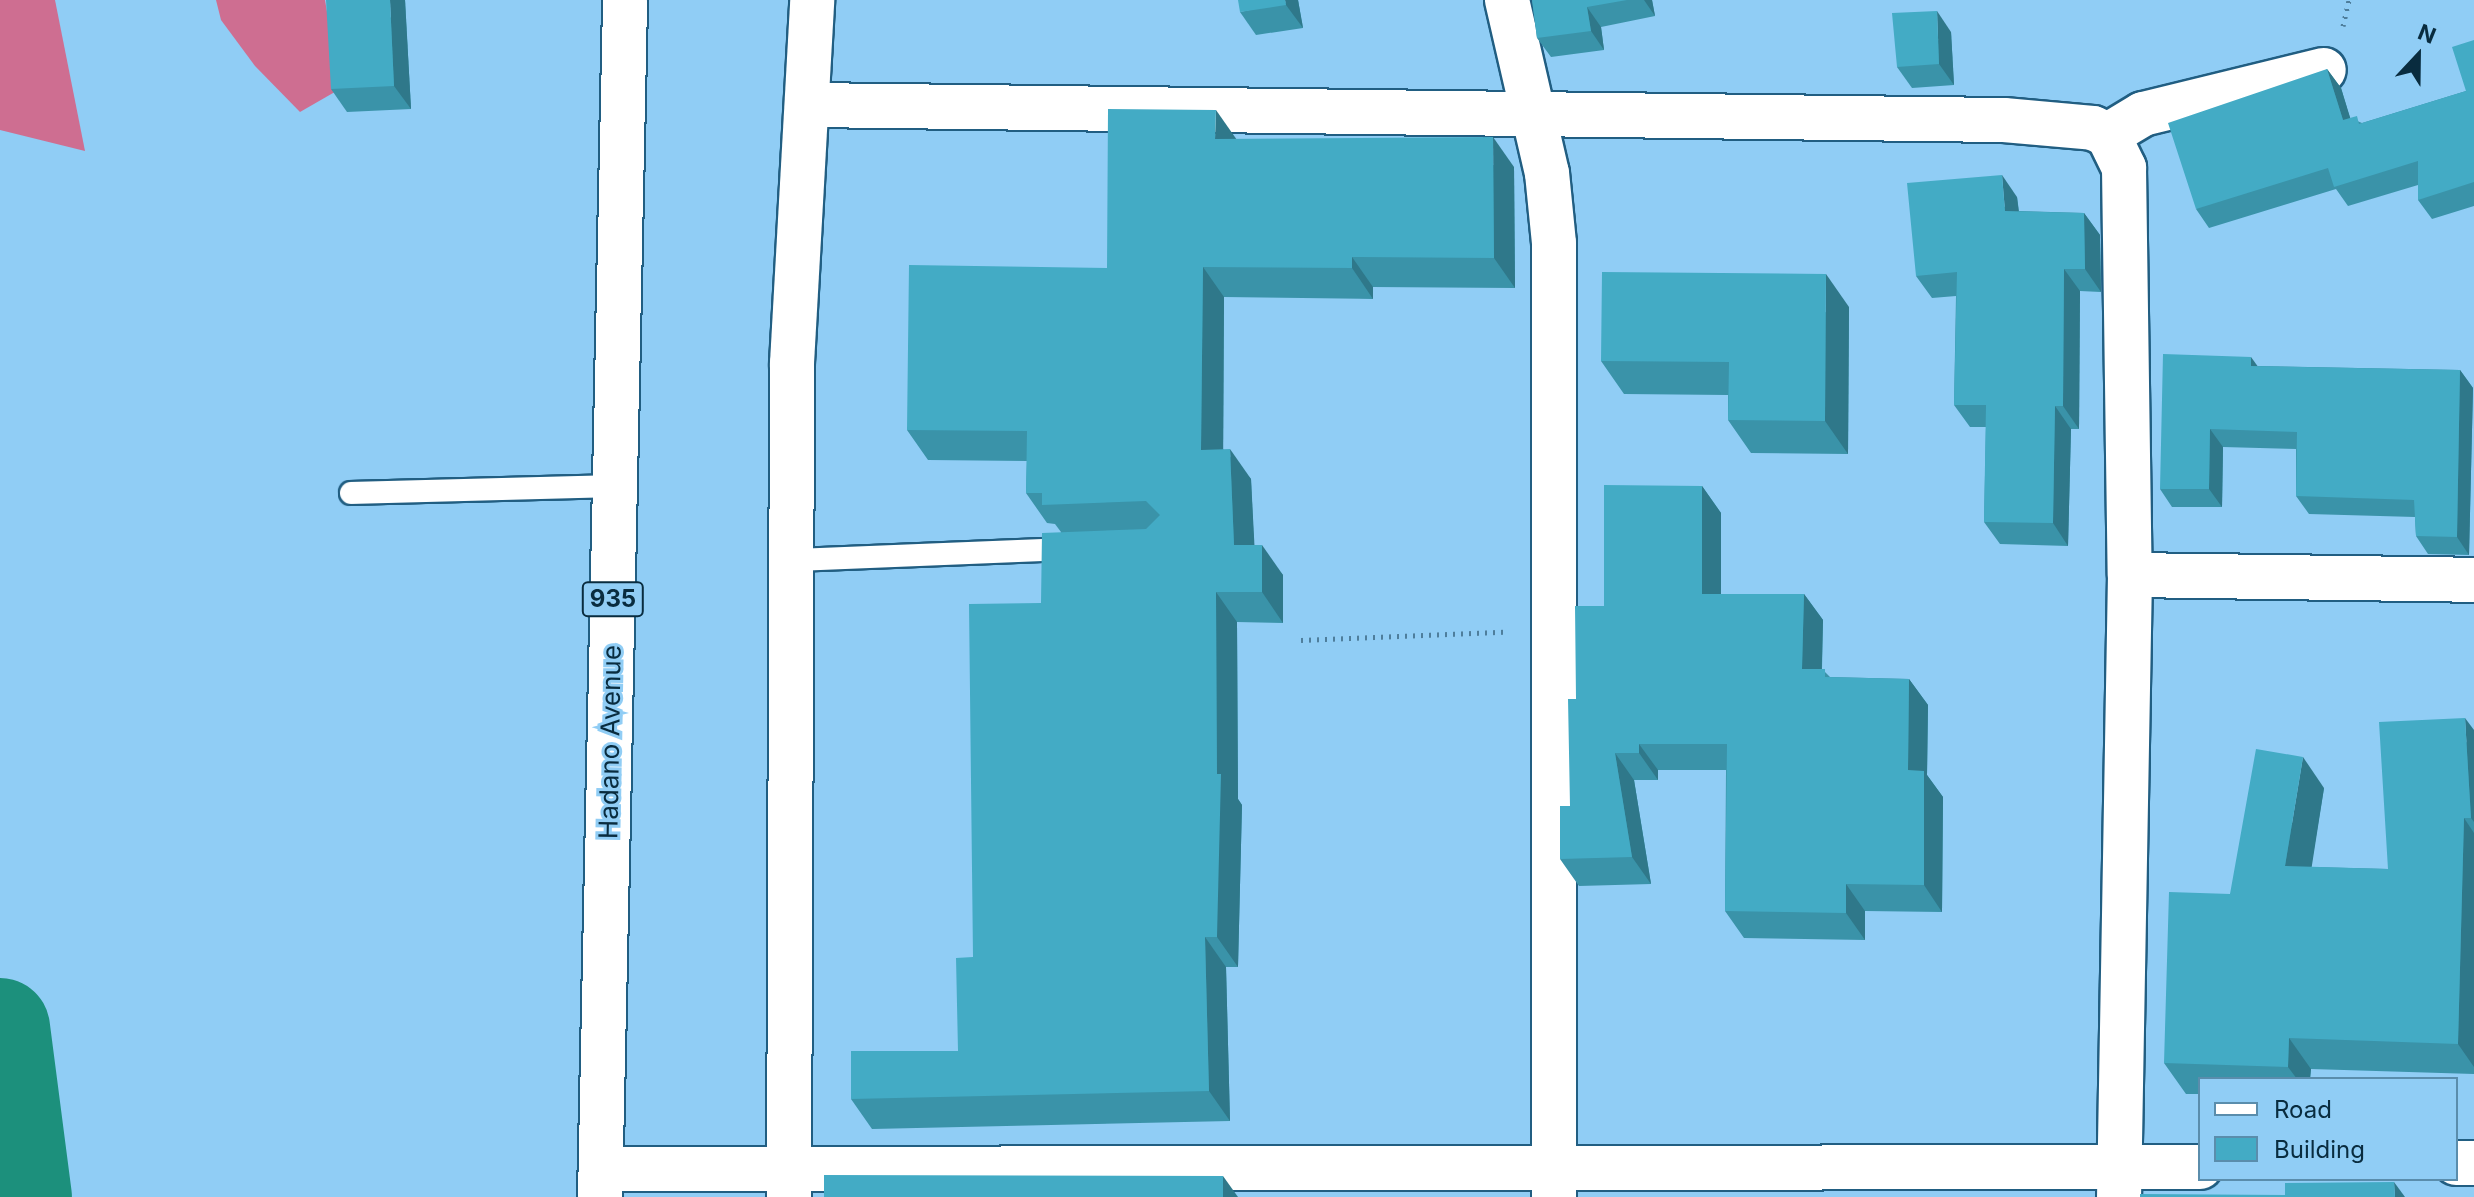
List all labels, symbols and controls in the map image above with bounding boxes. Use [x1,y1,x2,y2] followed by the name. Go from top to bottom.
[2378,16,2458,96] north arrow
[2414,19,2440,49] text: N
[581,579,645,619] road number: 935
[593,645,627,839] street label: Hadano Avenue
[2198,1077,2458,1181] legend
[2274,1095,2332,1124] text: Road
[2274,1135,2365,1164] text: Building

